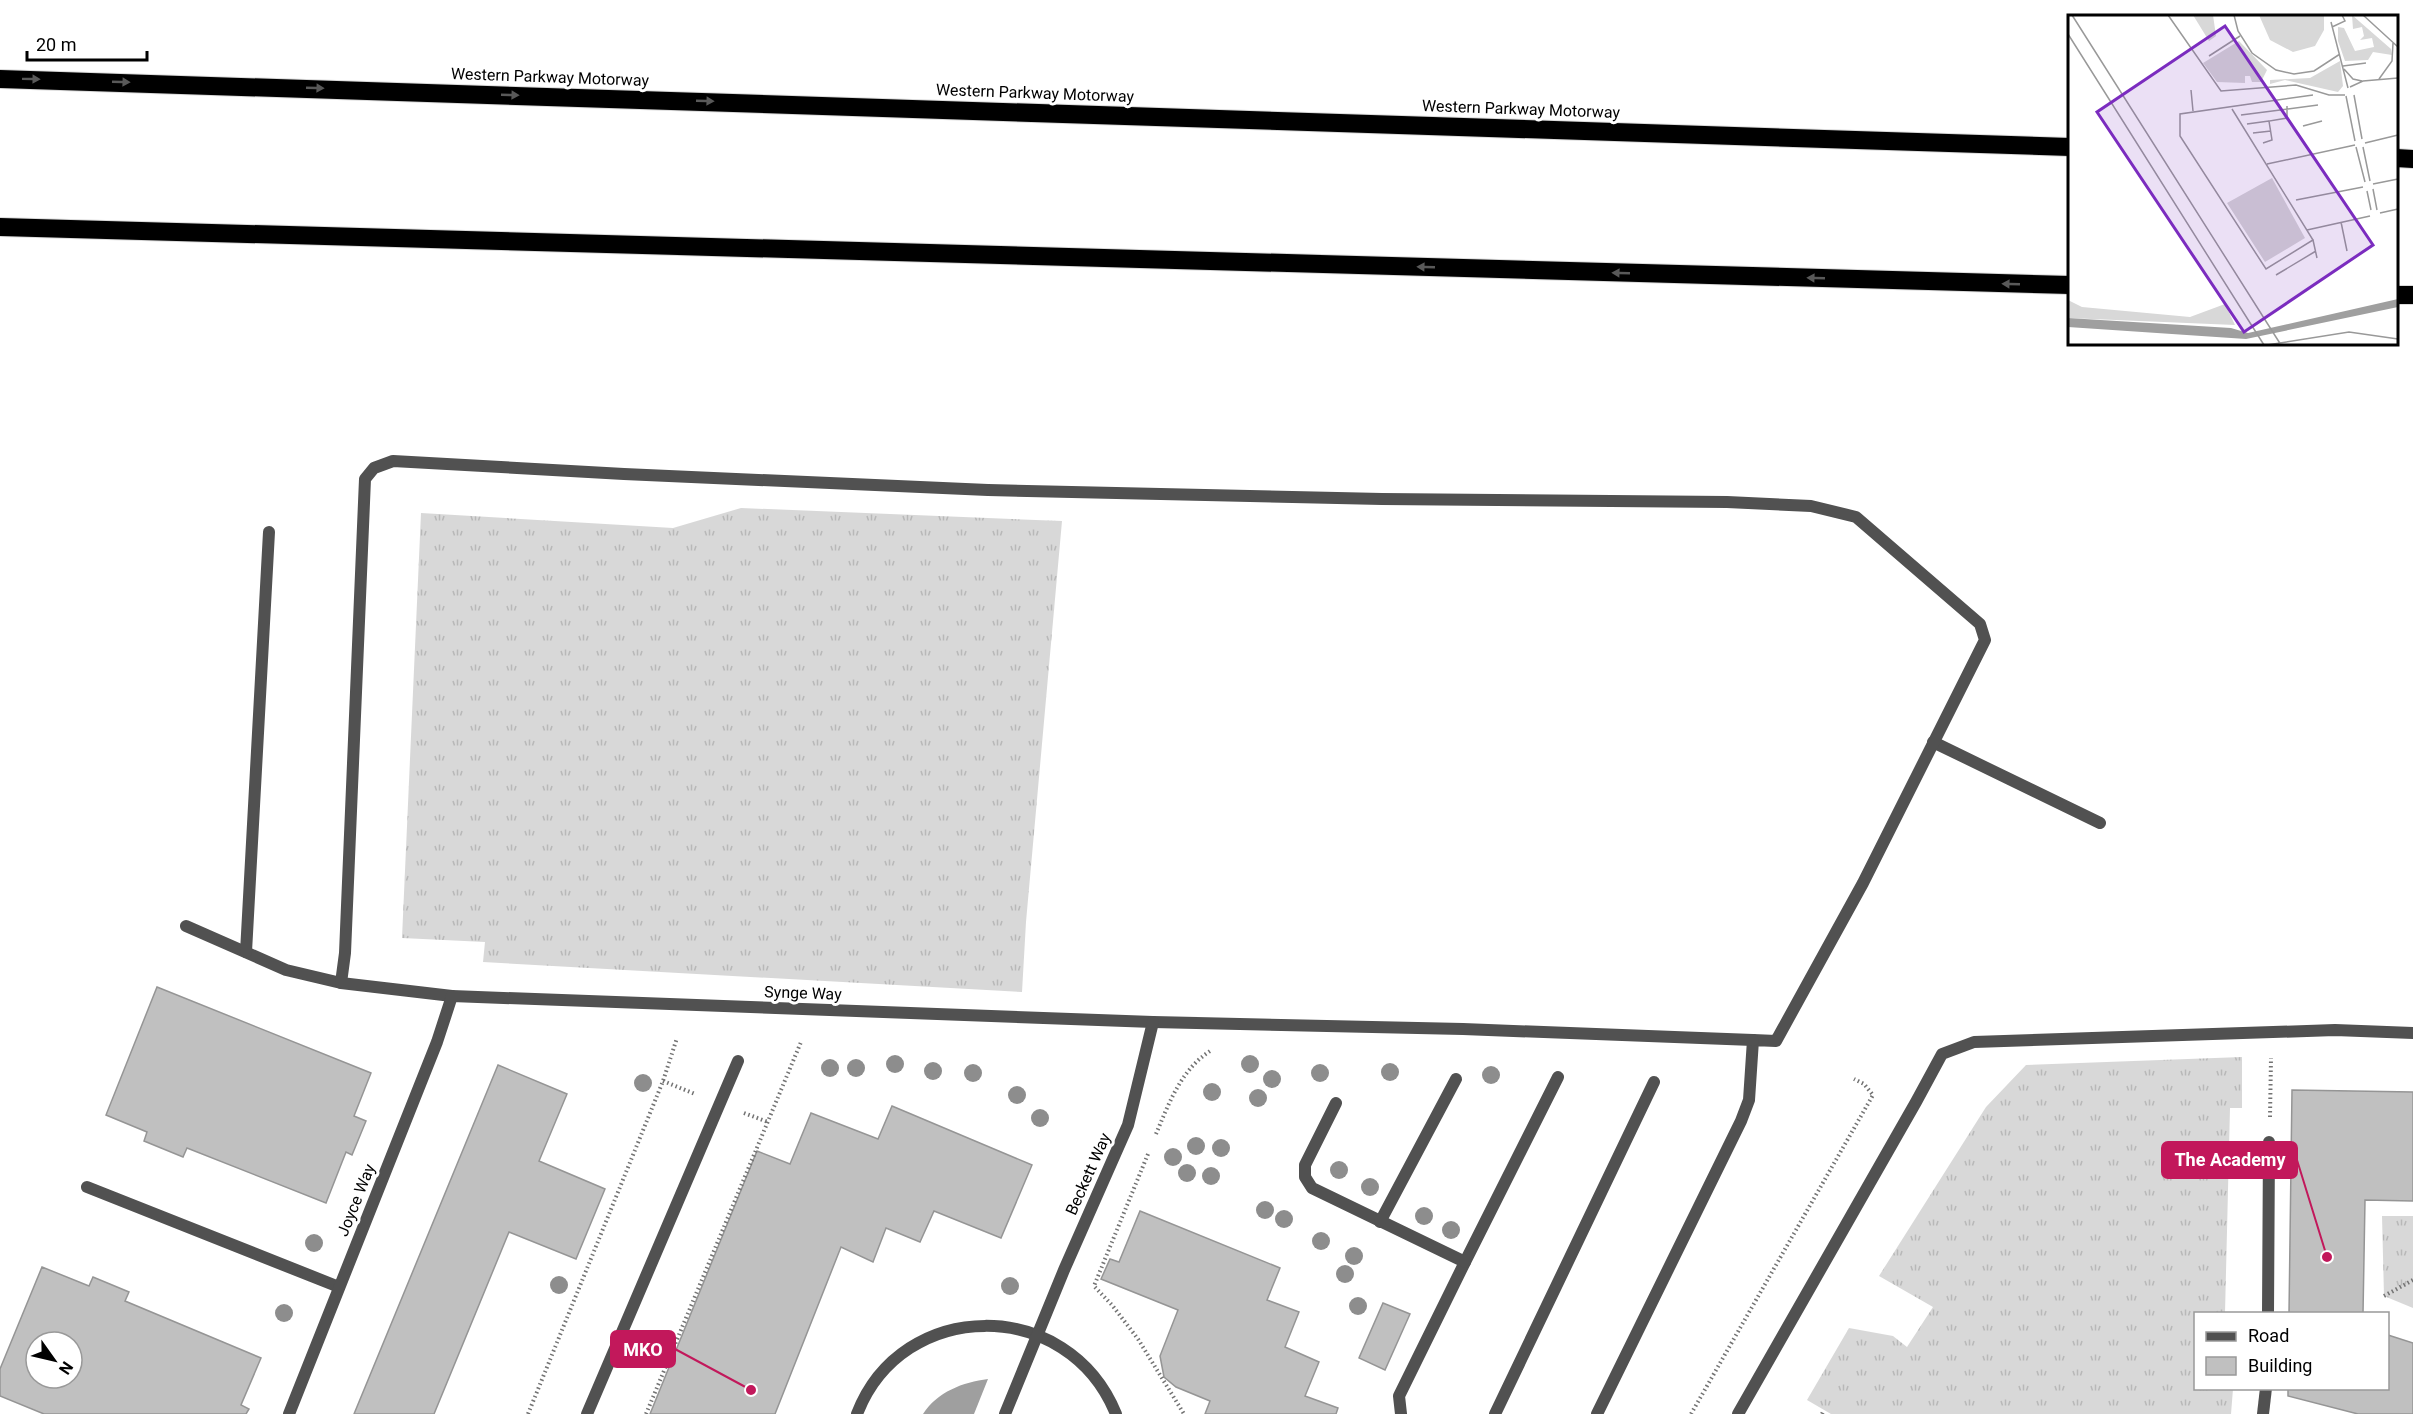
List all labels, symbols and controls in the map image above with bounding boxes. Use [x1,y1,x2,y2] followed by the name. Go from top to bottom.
[2068,15,2398,345] inset map
[27,24,147,62] scale bar
[36,34,76,55] text: 20 m
[451,64,650,90] street label: Western Parkway Motorway
[22,75,41,84] one-way arrow
[111,77,130,86] one-way arrow
[936,80,1135,106] street label: Western Parkway Motorway
[306,84,325,93] one-way arrow
[501,90,520,100] one-way arrow
[1422,96,1621,122] street label: Western Parkway Motorway
[696,97,715,106] one-way arrow
[1417,263,1436,272] one-way arrow
[1612,268,1631,278] one-way arrow
[1807,274,1826,283] one-way arrow
[2002,279,2021,289] one-way arrow
[764,982,842,1004] street label: Synge Way
[1061,1130,1115,1218] street label: Beckett Way
[2162,1142,2297,1178] callout: The Academy
[2174,1149,2286,1170] text: The Academy
[333,1161,379,1239] street label: Joyce Way
[2194,1312,2389,1390] legend
[2248,1325,2289,1346] text: Road
[24,1330,84,1390] north arrow
[611,1331,675,1367] callout: MKO
[623,1339,663,1360] text: MKO
[2248,1355,2312,1376] text: Building
[55,1358,77,1378] text: N

